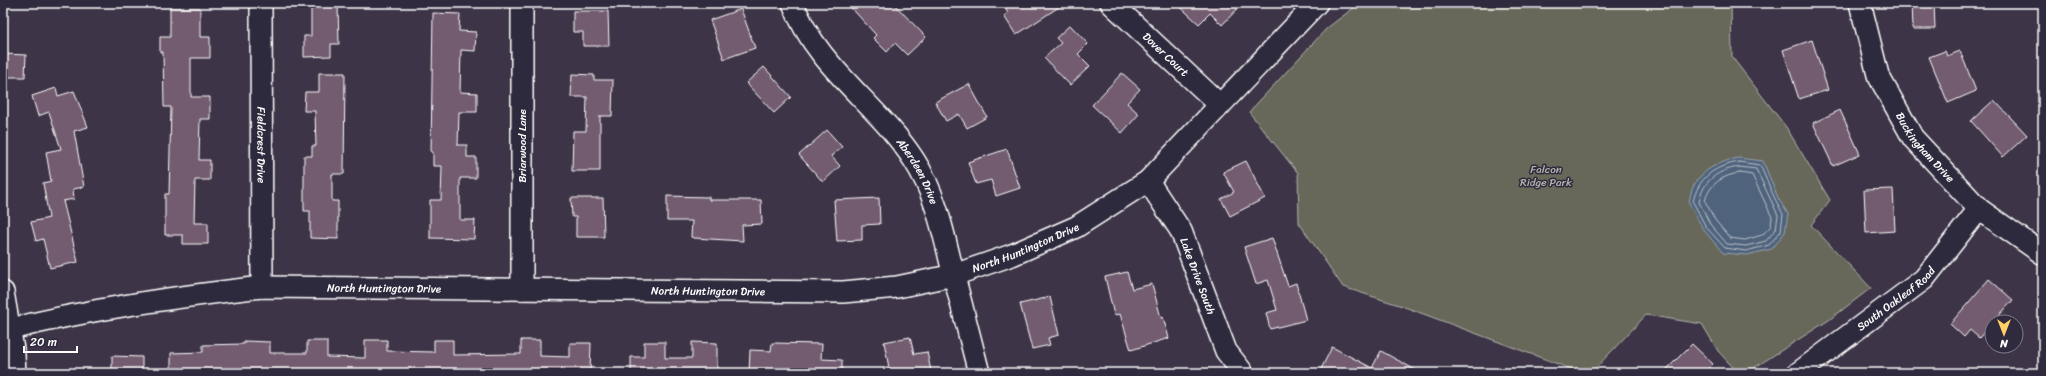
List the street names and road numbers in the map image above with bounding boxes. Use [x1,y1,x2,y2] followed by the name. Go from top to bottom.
[1138,28,1193,81] street label: Dover Court
[251,107,271,184] street label: Fieldcrest Drive
[513,108,532,183] street label: Briarwood Lane
[1890,109,1959,187] street label: Buckingham Drive
[891,133,943,207] street label: Aberdeen Drive
[970,218,1083,278] street label: North Huntington Drive
[1174,235,1221,318] street label: Lake Drive South
[1853,262,1941,336] street label: South Oakleaf Road
[327,279,442,299] street label: North Huntington Drive
[651,281,766,301] street label: North Huntington Drive

